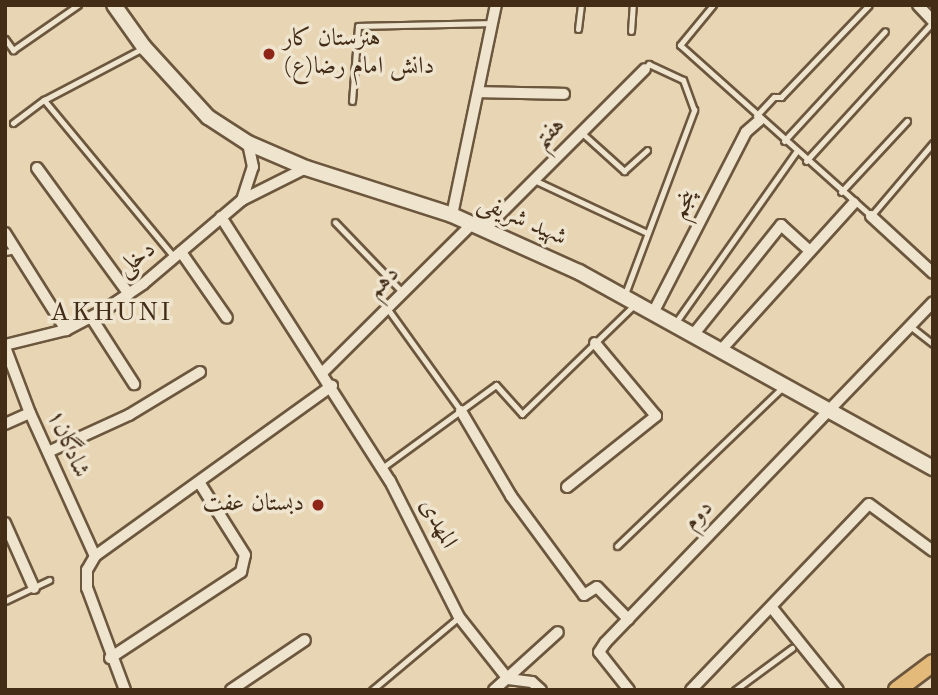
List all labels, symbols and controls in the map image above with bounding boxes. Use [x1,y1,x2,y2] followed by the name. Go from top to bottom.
[283,26,434,82] place label: هنرستان کار دانش امام رضا(ع)
[261,46,277,62] marker: هنرستان کار دانش امام رضا(ع)
[528,112,572,156] street label: هفتم
[666,186,704,224] street label: پنجم
[473,189,571,253] street label: شهید شریفی
[112,236,162,284] street label: دخلی
[362,261,406,305] street label: دهم
[50,298,172,330] district label: AKHUNI
[39,405,95,483] street label: شادگان۱
[203,491,304,519] place label: دبستان عفت
[412,494,462,554] street label: المهدی
[678,495,720,537] street label: دوم
[310,497,326,513] marker: دبستان عفت

